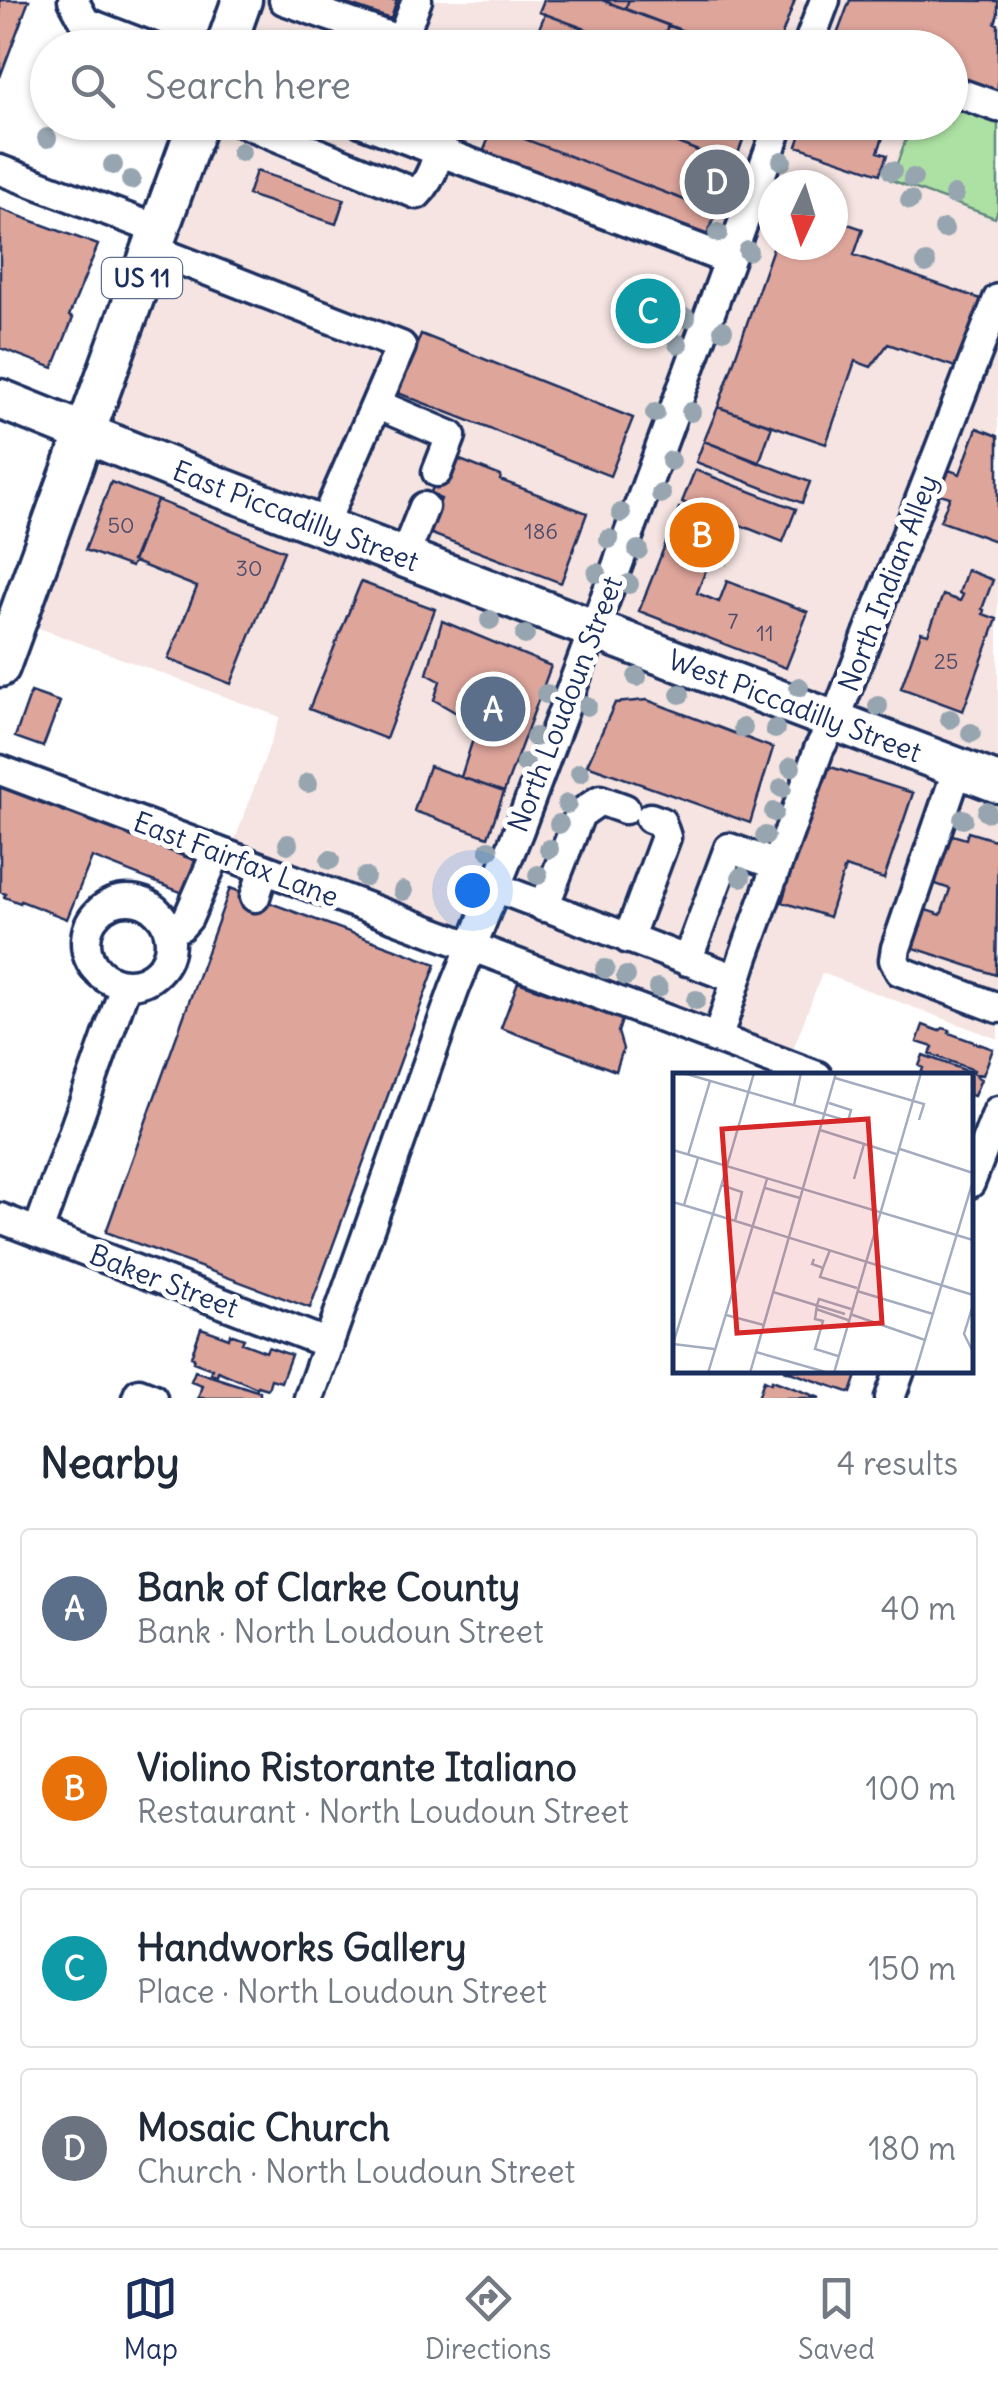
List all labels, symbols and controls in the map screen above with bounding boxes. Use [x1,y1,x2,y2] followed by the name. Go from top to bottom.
[30,30,968,140] search box
[65,58,120,113] icon: search
[145,62,351,109] text: Search here
[684,144,750,220] pin: D
[758,170,848,260] north arrow
[102,258,182,298] road number: US 11
[616,274,680,348] pin: C
[167,452,424,579] street label: East Piccadilly Street
[830,469,946,697] street label: North Indian Alley
[670,498,734,572] pin: B
[107,511,135,539] house number: 50
[524,517,558,545] house number: 186
[236,554,262,582] house number: 30
[500,571,630,837] street label: North Loudoun Street
[728,607,739,635] house number: 7
[756,619,774,647] house number: 11
[663,641,926,770] street label: West Piccadilly Street
[934,647,958,675] house number: 25
[460,672,526,746] pin: A
[128,803,344,915] street label: East Fairfax Lane
[447,865,498,916] your location
[673,1073,973,1373] inset map
[85,1236,243,1326] street label: Baker Street
[40,1437,179,1489] text: Nearby
[837,1443,958,1484] text: 4 results
[137,1564,520,1611] text: Bank of Clarke County
[64,1588,85,1629] text: A
[881,1588,956,1629] text: 40 m
[137,1611,544,1652] text: Bank · North Loudoun Street
[137,1744,577,1791] text: Violino Ristorante Italiano
[64,1768,85,1809] text: B
[866,1768,956,1809] text: 100 m
[137,1791,629,1832] text: Restaurant · North Loudoun Street
[137,1924,467,1971] text: Handworks Gallery
[64,1948,85,1989] text: C
[868,1948,956,1989] text: 150 m
[137,1971,547,2012] text: Place · North Loudoun Street
[137,2104,390,2151] text: Mosaic Church
[63,2128,86,2169] text: D
[868,2128,956,2169] text: 180 m
[137,2151,575,2192] text: Church · North Loudoun Street
[123,2271,178,2367] tab: Map
[425,2271,551,2367] tab: Directions
[798,2271,875,2367] tab: Saved

